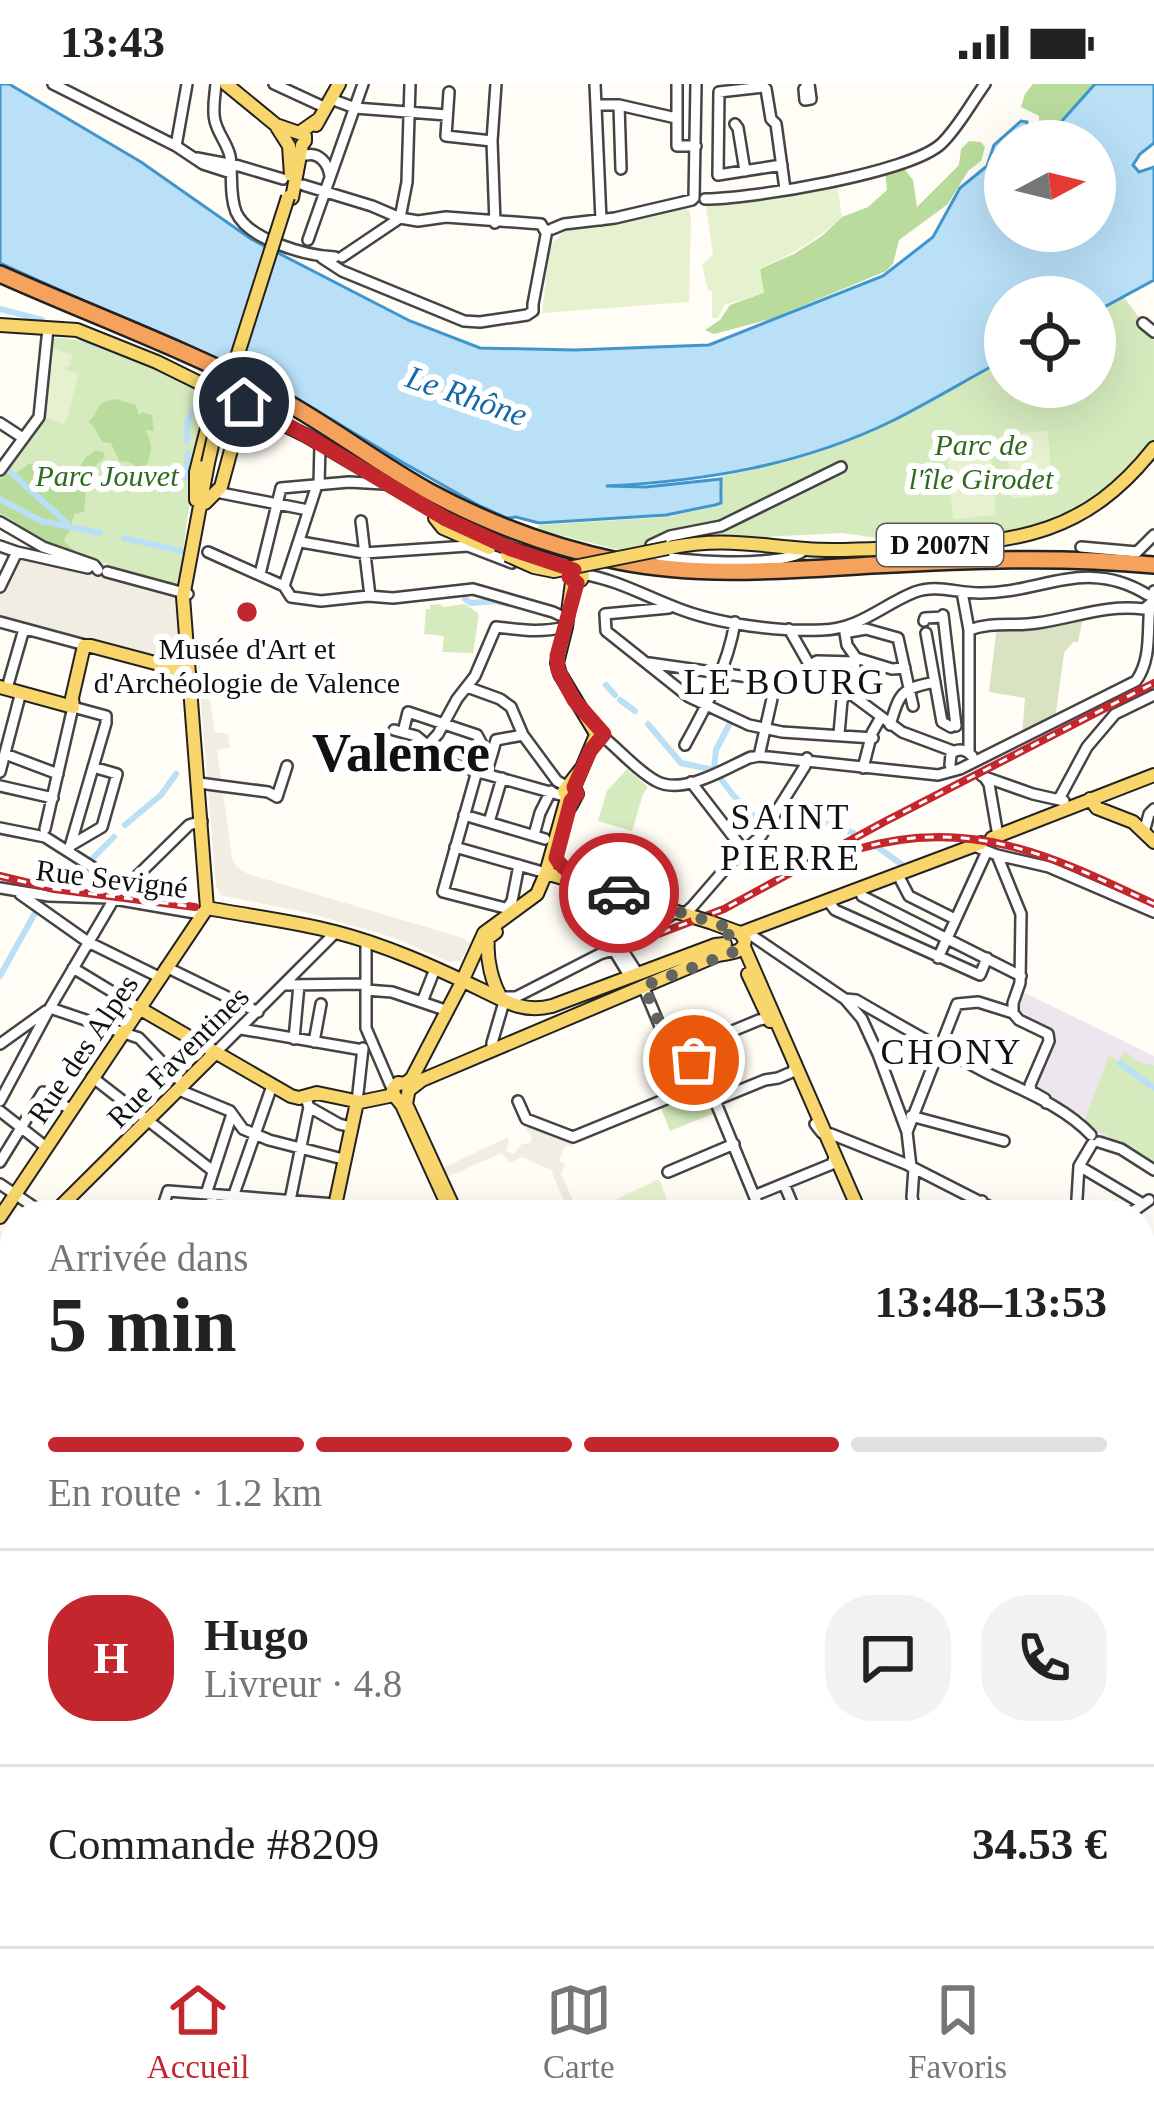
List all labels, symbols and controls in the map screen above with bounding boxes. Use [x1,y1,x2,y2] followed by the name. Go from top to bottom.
[60,17,165,67] text: 13:43
[984,120,1116,252] north arrow
[984,120,1116,408] map controls
[984,276,1116,408] button: locate
[193,351,295,453] pin
[401,358,532,433] water label: Le Rhône
[211,369,277,435] icon: home
[909,428,1054,495] park label: Parc de l'île Girodet
[35,459,179,492] park label: Parc Jouvet
[877,524,1003,566] road number: D 2007N
[234,599,260,625] marker: Musée d'Art et d'Archéologie de Valence
[94,632,400,699] place label: Musée d'Art et d'Archéologie de Valence
[684,662,887,702] district label: LE BOURG
[312,723,490,783] district label: Valence
[720,797,862,878] district label: SAINT PIERRE
[559,833,679,953] courier
[34,853,190,904] street label: Rue Sevigné
[586,860,652,926] icon: car
[21,968,144,1129] street label: Rue des Alpes
[100,979,255,1134] street label: Rue Faventines
[643,1009,745,1111] pin
[661,1027,727,1093] icon: bag
[880,1032,1024,1072] district label: CHONY
[48,1236,248,1279] text: Arrivée dans
[875,1277,1107,1327] text: 13:48–13:53
[48,1281,237,1368] text: 5 min
[48,1471,322,1514] text: En route · 1.2 km
[825,1595,951,1721] button: chat
[981,1595,1107,1721] button: phone
[204,1610,309,1660] text: Hugo
[93,1633,129,1683] text: H
[204,1662,402,1705] text: Livreur · 4.8
[48,1819,379,1869] text: Commande #8209
[972,1819,1107,1869] text: 34.53 €
[147,1977,249,2086] tab: Accueil
[543,1977,615,2086] tab: Carte
[908,1977,1007,2086] tab: Favoris

